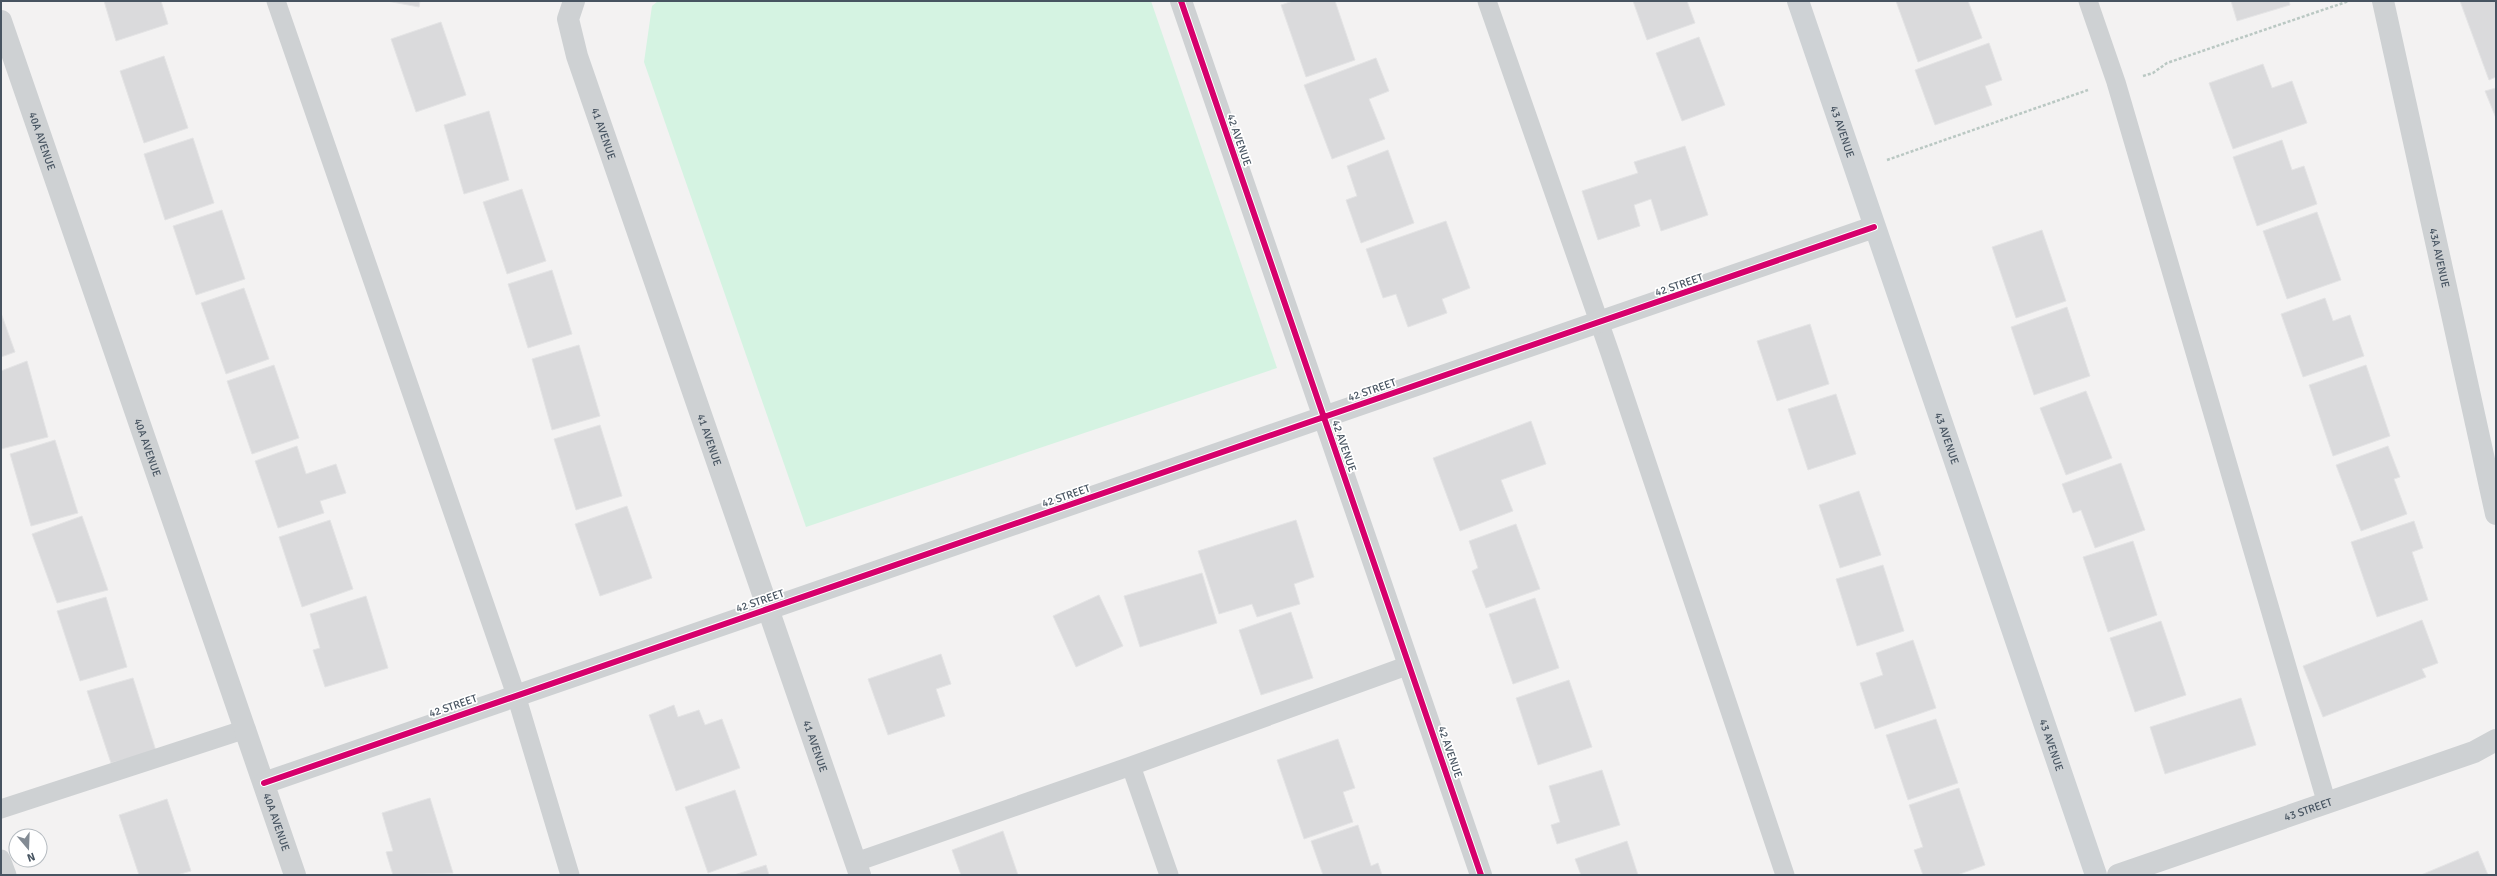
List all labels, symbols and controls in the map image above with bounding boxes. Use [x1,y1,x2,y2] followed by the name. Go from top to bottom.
[1828,104,1857,159] street label: 43 AVENUE
[589,106,619,161] street label: 41 AVENUE
[26,110,58,172] street label: 40A AVENUE
[1224,112,1254,168] street label: 42 AVENUE
[2427,227,2452,289] street label: 43A AVENUE
[1653,271,1705,299] street label: 42 STREET
[1346,376,1398,404] street label: 42 STREET
[1932,411,1962,466] street label: 43 AVENUE
[695,412,725,467] street label: 41 AVENUE
[132,417,164,478] street label: 40A AVENUE
[1329,418,1359,474] street label: 42 AVENUE
[1040,482,1092,510] street label: 42 STREET
[734,587,786,615] street label: 42 STREET
[427,692,479,720] street label: 42 STREET
[2037,717,2067,773] street label: 43 AVENUE
[800,718,830,774] street label: 41 AVENUE
[1435,724,1465,780] street label: 42 AVENUE
[261,791,293,853] street label: 40A AVENUE
[2282,795,2334,824] street label: 43 STREET
[8,828,48,868] north arrow
[25,850,37,864] text: N

